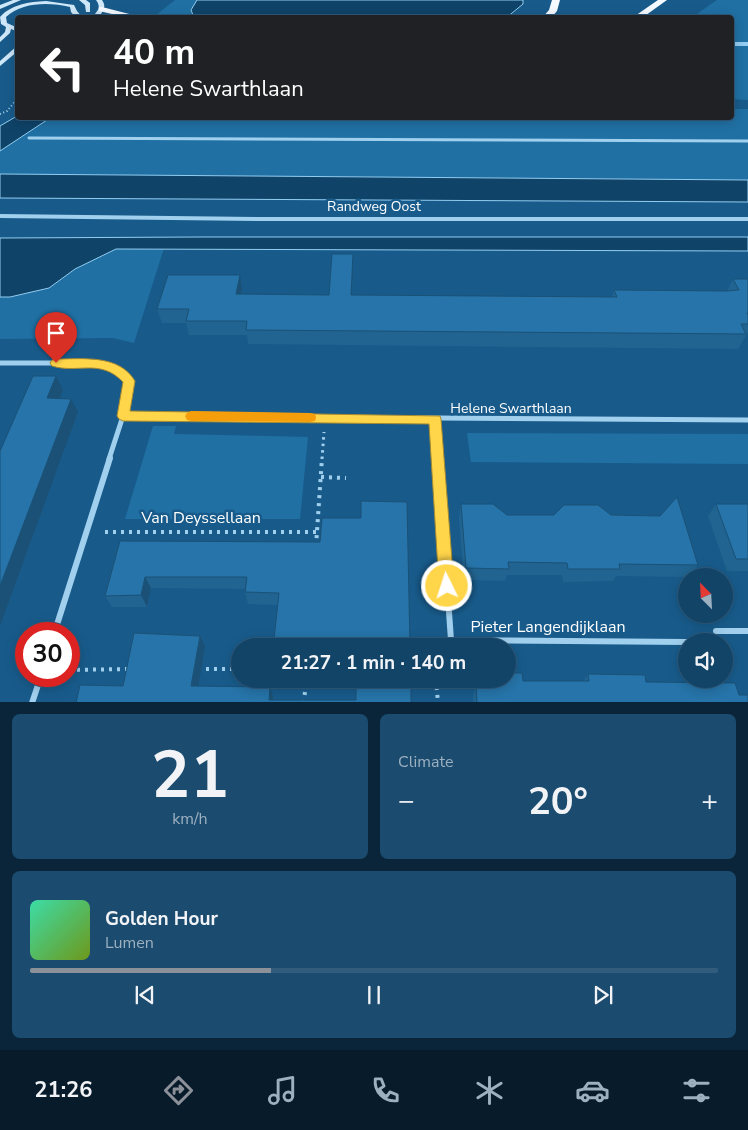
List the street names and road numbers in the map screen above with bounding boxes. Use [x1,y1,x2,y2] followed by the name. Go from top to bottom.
[327,197,421,216] street label: Randweg Oost
[450,399,572,418] street label: Helene Swarthlaan
[140,507,261,529] street label: Van Deyssellaan
[470,616,626,638] street label: Pieter Langendijklaan

